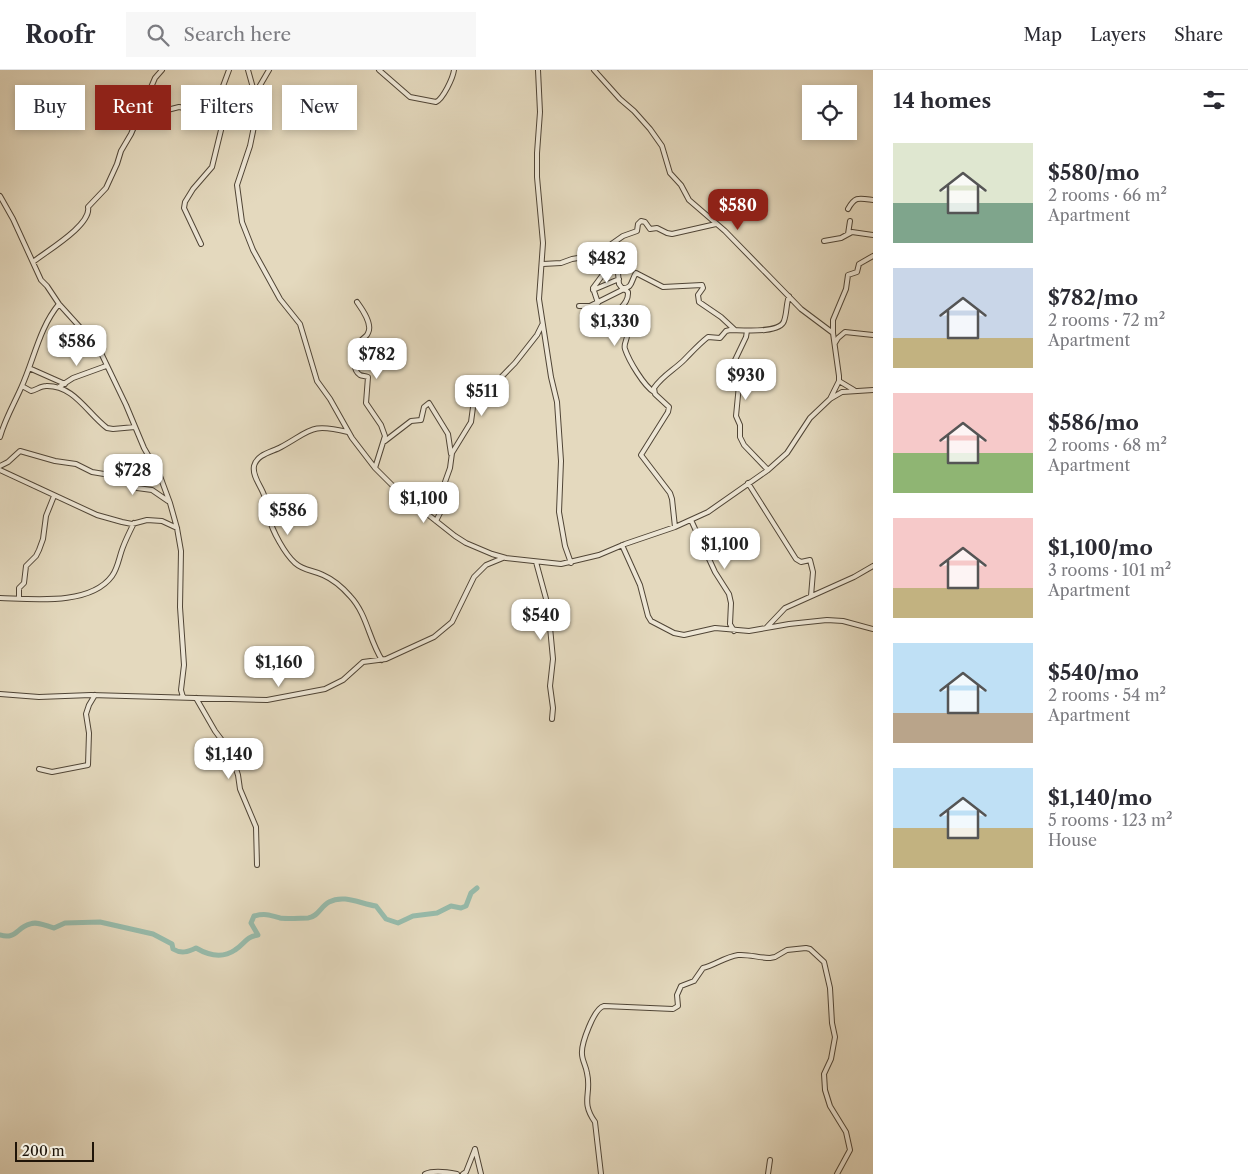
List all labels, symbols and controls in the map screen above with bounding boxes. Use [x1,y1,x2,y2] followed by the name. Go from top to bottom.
[126,12,476,57] search box
[25,20,96,49] text: Roofr
[144,21,172,49] icon: search
[184,23,291,46] text: Search here
[1024,24,1062,46] text: Map
[1090,24,1146,46] text: Layers
[1174,24,1223,46] text: Share
[15,85,85,130] chip: Buy
[95,85,171,130] chip: Rent
[181,85,272,130] chip: Filters
[282,85,357,130] chip: New
[802,85,857,140] map controls
[802,85,857,140] button: locate
[1200,86,1228,114] icon: filters
[893,88,991,113] text: 14 homes
[1048,160,1139,185] text: $580/mo
[933,163,993,223] icon: home
[1048,185,1167,205] text: 2 rooms · 66 m²
[708,189,768,231] pin: $580
[719,195,757,215] text: $580
[1048,205,1130,225] text: Apartment
[577,242,637,284] pin: $482
[588,248,626,268] text: $482
[1048,285,1138,310] text: $782/mo
[933,288,993,348] icon: home
[574,304,656,347] pin: $1,330
[1048,310,1165,330] text: 2 rooms · 72 m²
[591,311,639,331] text: $1,330
[47,324,107,367] pin: $586
[1048,330,1130,350] text: Apartment
[58,331,96,351] text: $586
[347,338,407,380] pin: $782
[359,344,395,364] text: $782
[716,358,776,401] pin: $930
[727,365,765,385] text: $930
[452,374,512,417] pin: $511
[466,381,498,401] text: $511
[1048,410,1139,435] text: $586/mo
[933,413,993,473] icon: home
[1048,435,1167,455] text: 2 rooms · 68 m²
[103,454,163,496] pin: $728
[1048,455,1130,475] text: Apartment
[115,460,151,480] text: $728
[383,482,465,524] pin: $1,100
[400,488,448,508] text: $1,100
[258,494,318,536] pin: $586
[269,500,307,520] text: $586
[684,528,766,570] pin: $1,100
[701,534,749,554] text: $1,100
[1048,535,1153,560] text: $1,100/mo
[933,538,993,598] icon: home
[1048,560,1171,580] text: 3 rooms · 101 m²
[1048,580,1130,600] text: Apartment
[511,598,571,641] pin: $540
[522,605,560,625] text: $540
[238,646,320,688] pin: $1,160
[255,652,303,672] text: $1,160
[1048,660,1139,685] text: $540/mo
[933,663,993,723] icon: home
[1048,685,1166,705] text: 2 rooms · 54 m²
[1048,705,1130,725] text: Apartment
[188,738,270,780] pin: $1,140
[205,744,253,764] text: $1,140
[1048,785,1152,810] text: $1,140/mo
[933,788,993,848] icon: home
[1048,810,1172,830] text: 5 rooms · 123 m²
[1048,830,1097,850] text: House
[15,1139,94,1162] scale bar
[22,1142,65,1160] text: 200 m

